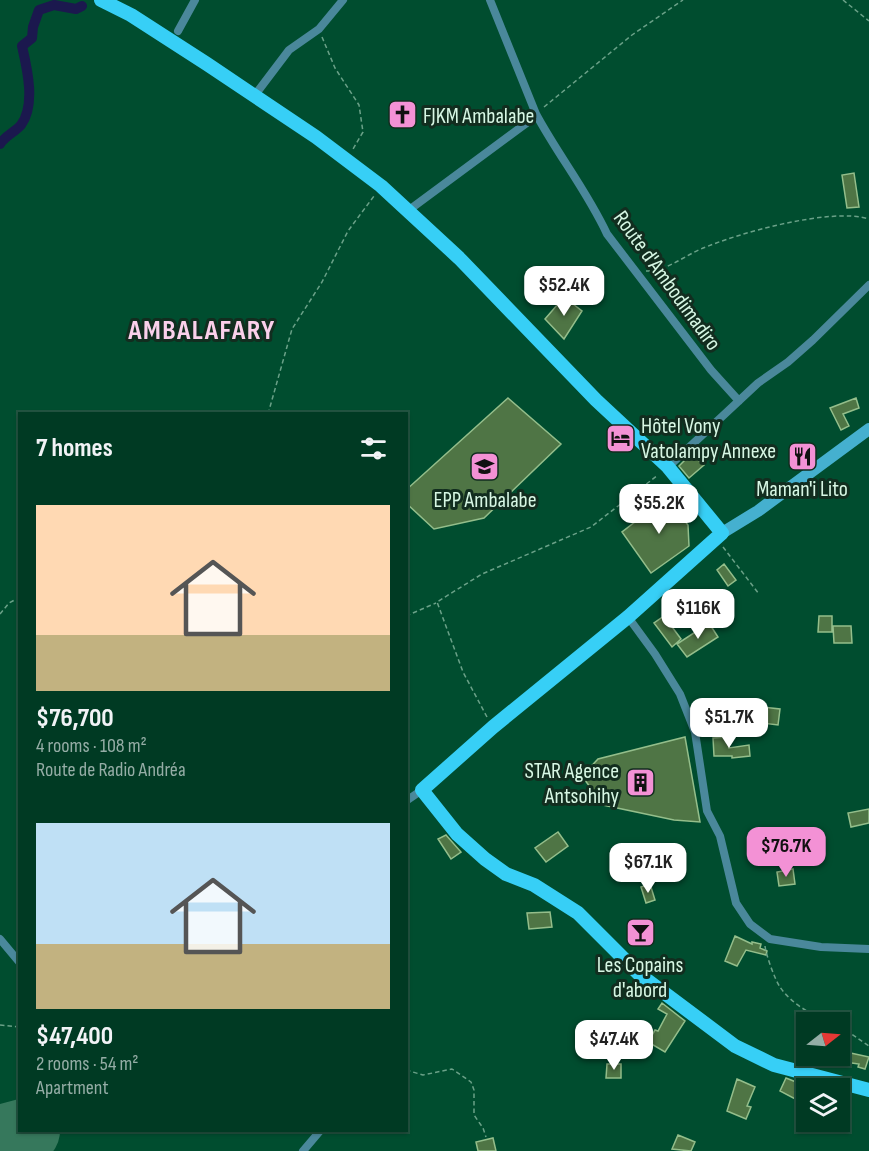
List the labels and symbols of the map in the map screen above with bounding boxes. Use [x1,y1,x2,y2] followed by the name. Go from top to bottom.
[386,99,418,131] church icon: FJKM Ambalabe
[423,103,534,130] place label: FJKM Ambalabe
[607,206,727,356] street label: Route d'Ambodimadiro
[515,266,613,317] pin: $52.4K
[127,314,276,347] district label: AMBALAFARY
[641,413,776,465] place label: Hôtel Vony Vatolampy Annexe
[604,422,636,454] hotel icon: Hôtel Vony Vatolampy Annexe
[786,440,818,472] restaurant icon: Maman'i Lito
[469,451,501,483] school or university icon: EPP Ambalabe
[756,476,848,503] place label: Maman'i Lito
[610,484,708,535] pin: $55.2K
[433,487,537,514] place label: EPP Ambalabe
[656,589,740,640] pin: $116K
[680,698,778,749] pin: $51.7K
[524,758,620,810] place label: STAR Agence Antsohihy
[624,767,656,799] building icon: STAR Agence Antsohihy
[737,827,835,878] pin: $76.7K
[599,843,697,894] pin: $67.1K
[624,916,656,948] bar icon: Les Copains d'abord
[597,952,683,1004] place label: Les Copains d'abord
[796,1012,850,1066] north arrow
[565,1020,663,1071] pin: $47.4K

